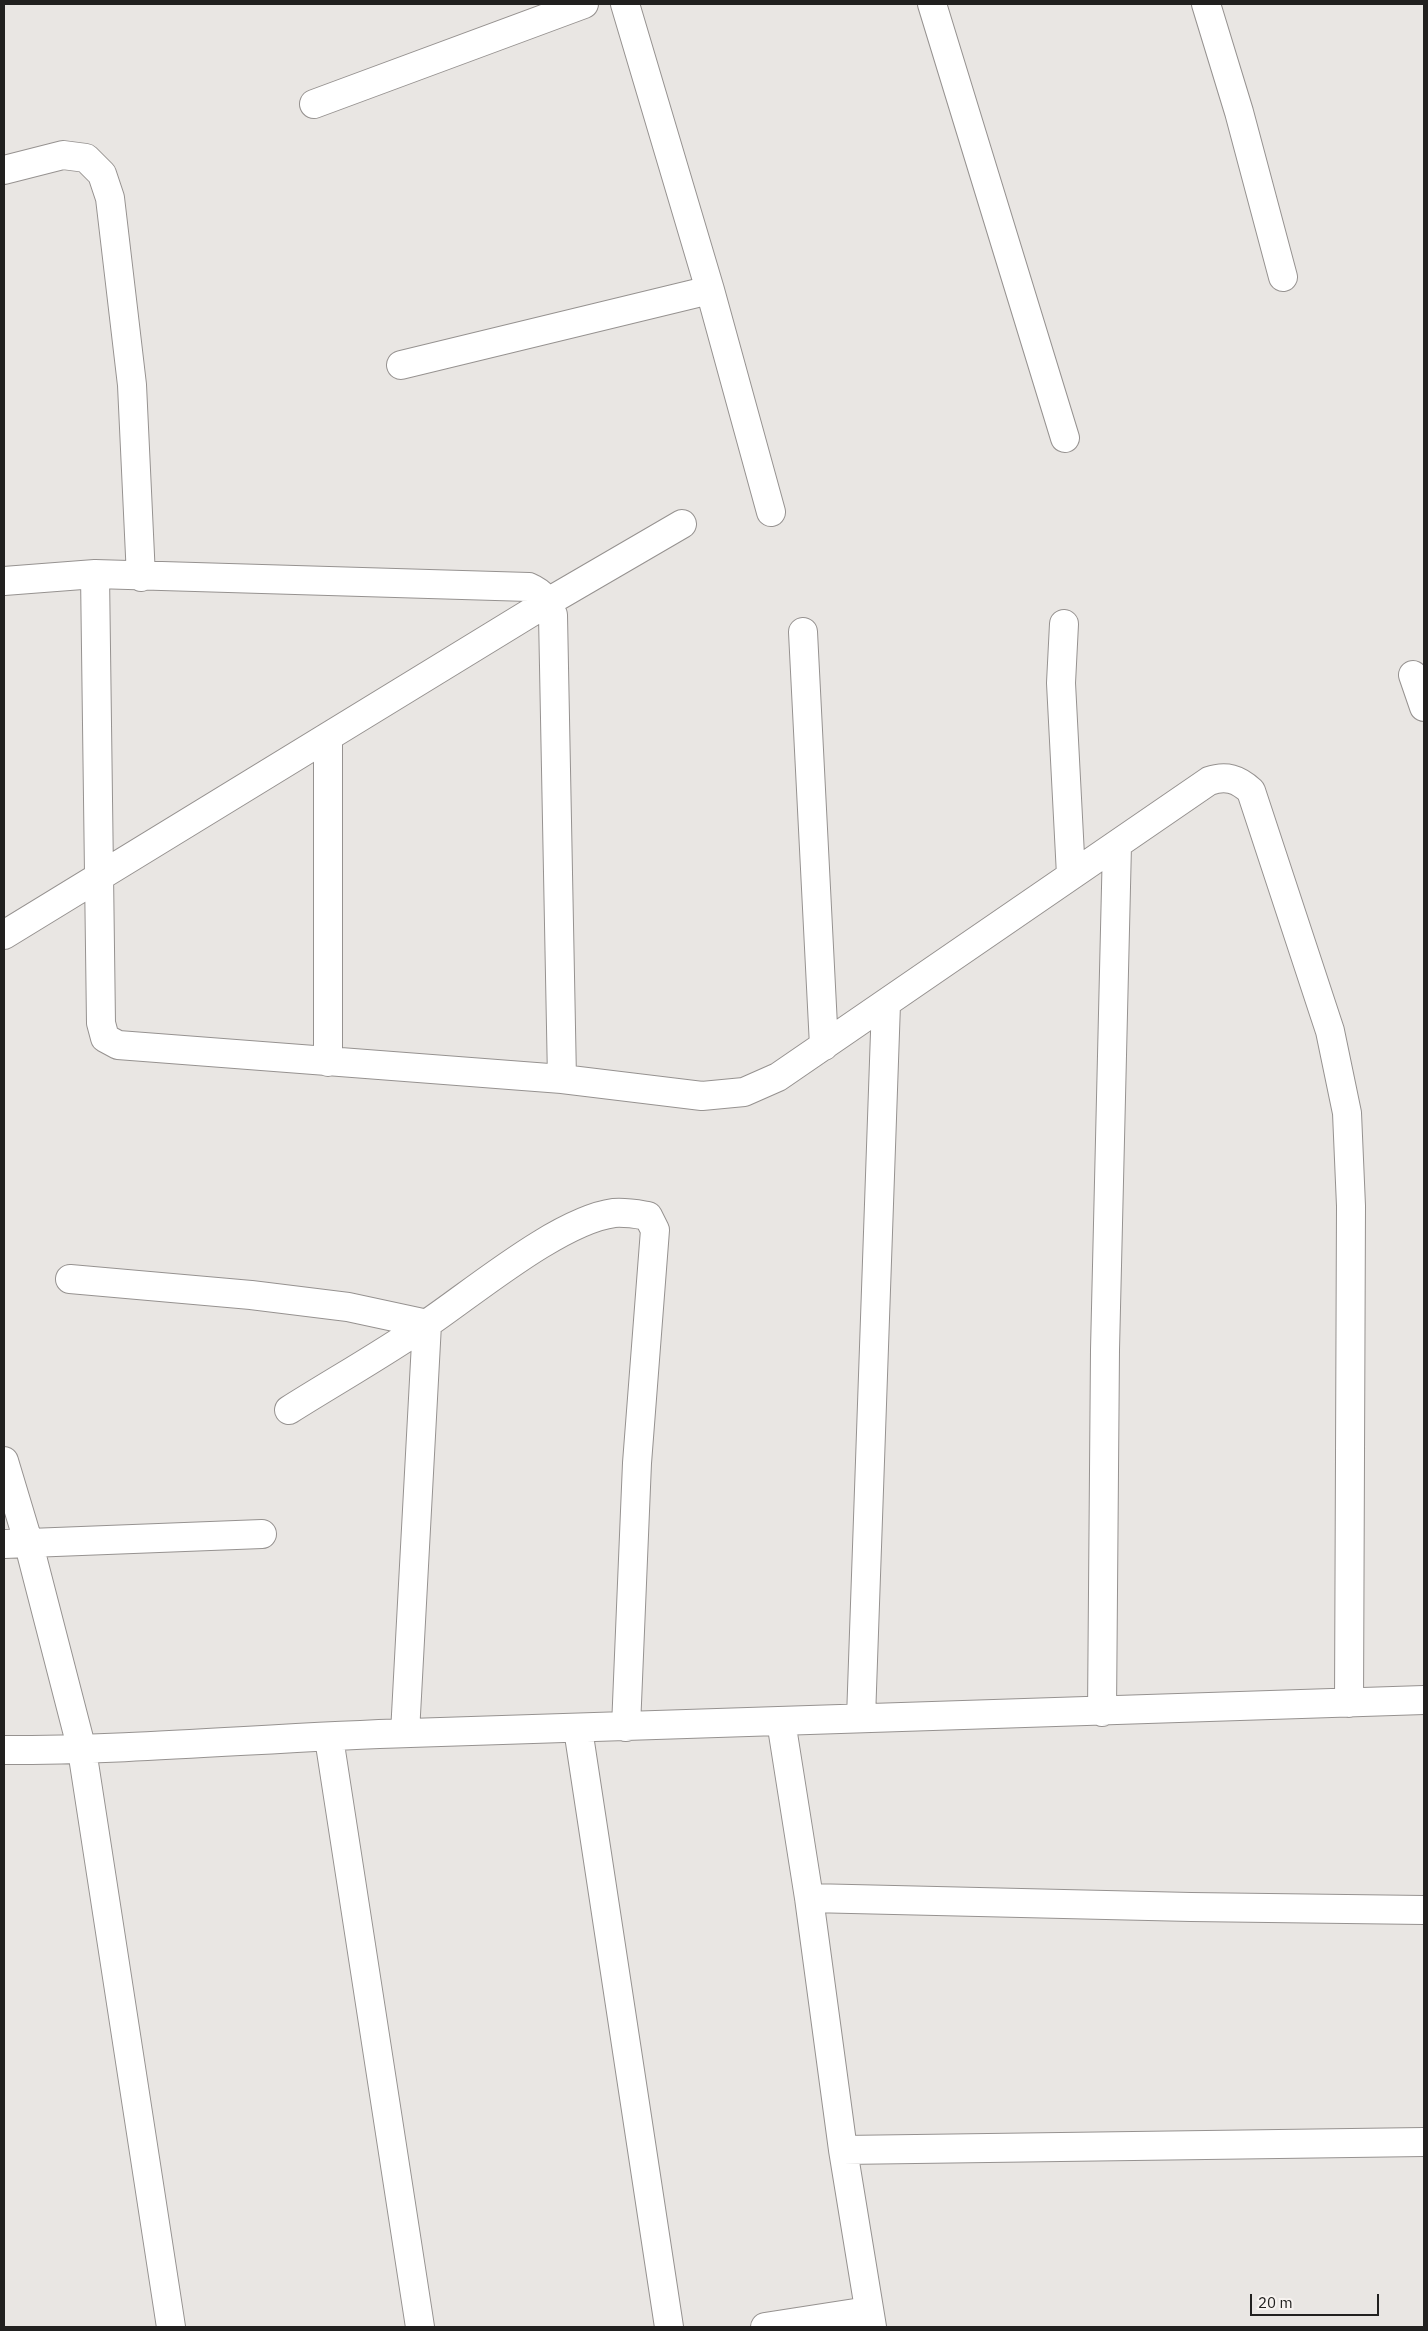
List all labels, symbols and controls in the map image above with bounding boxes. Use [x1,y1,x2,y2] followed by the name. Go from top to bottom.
[1253,2284,1382,2316] scale bar
[1258,2293,1293,2312] text: 20 m

